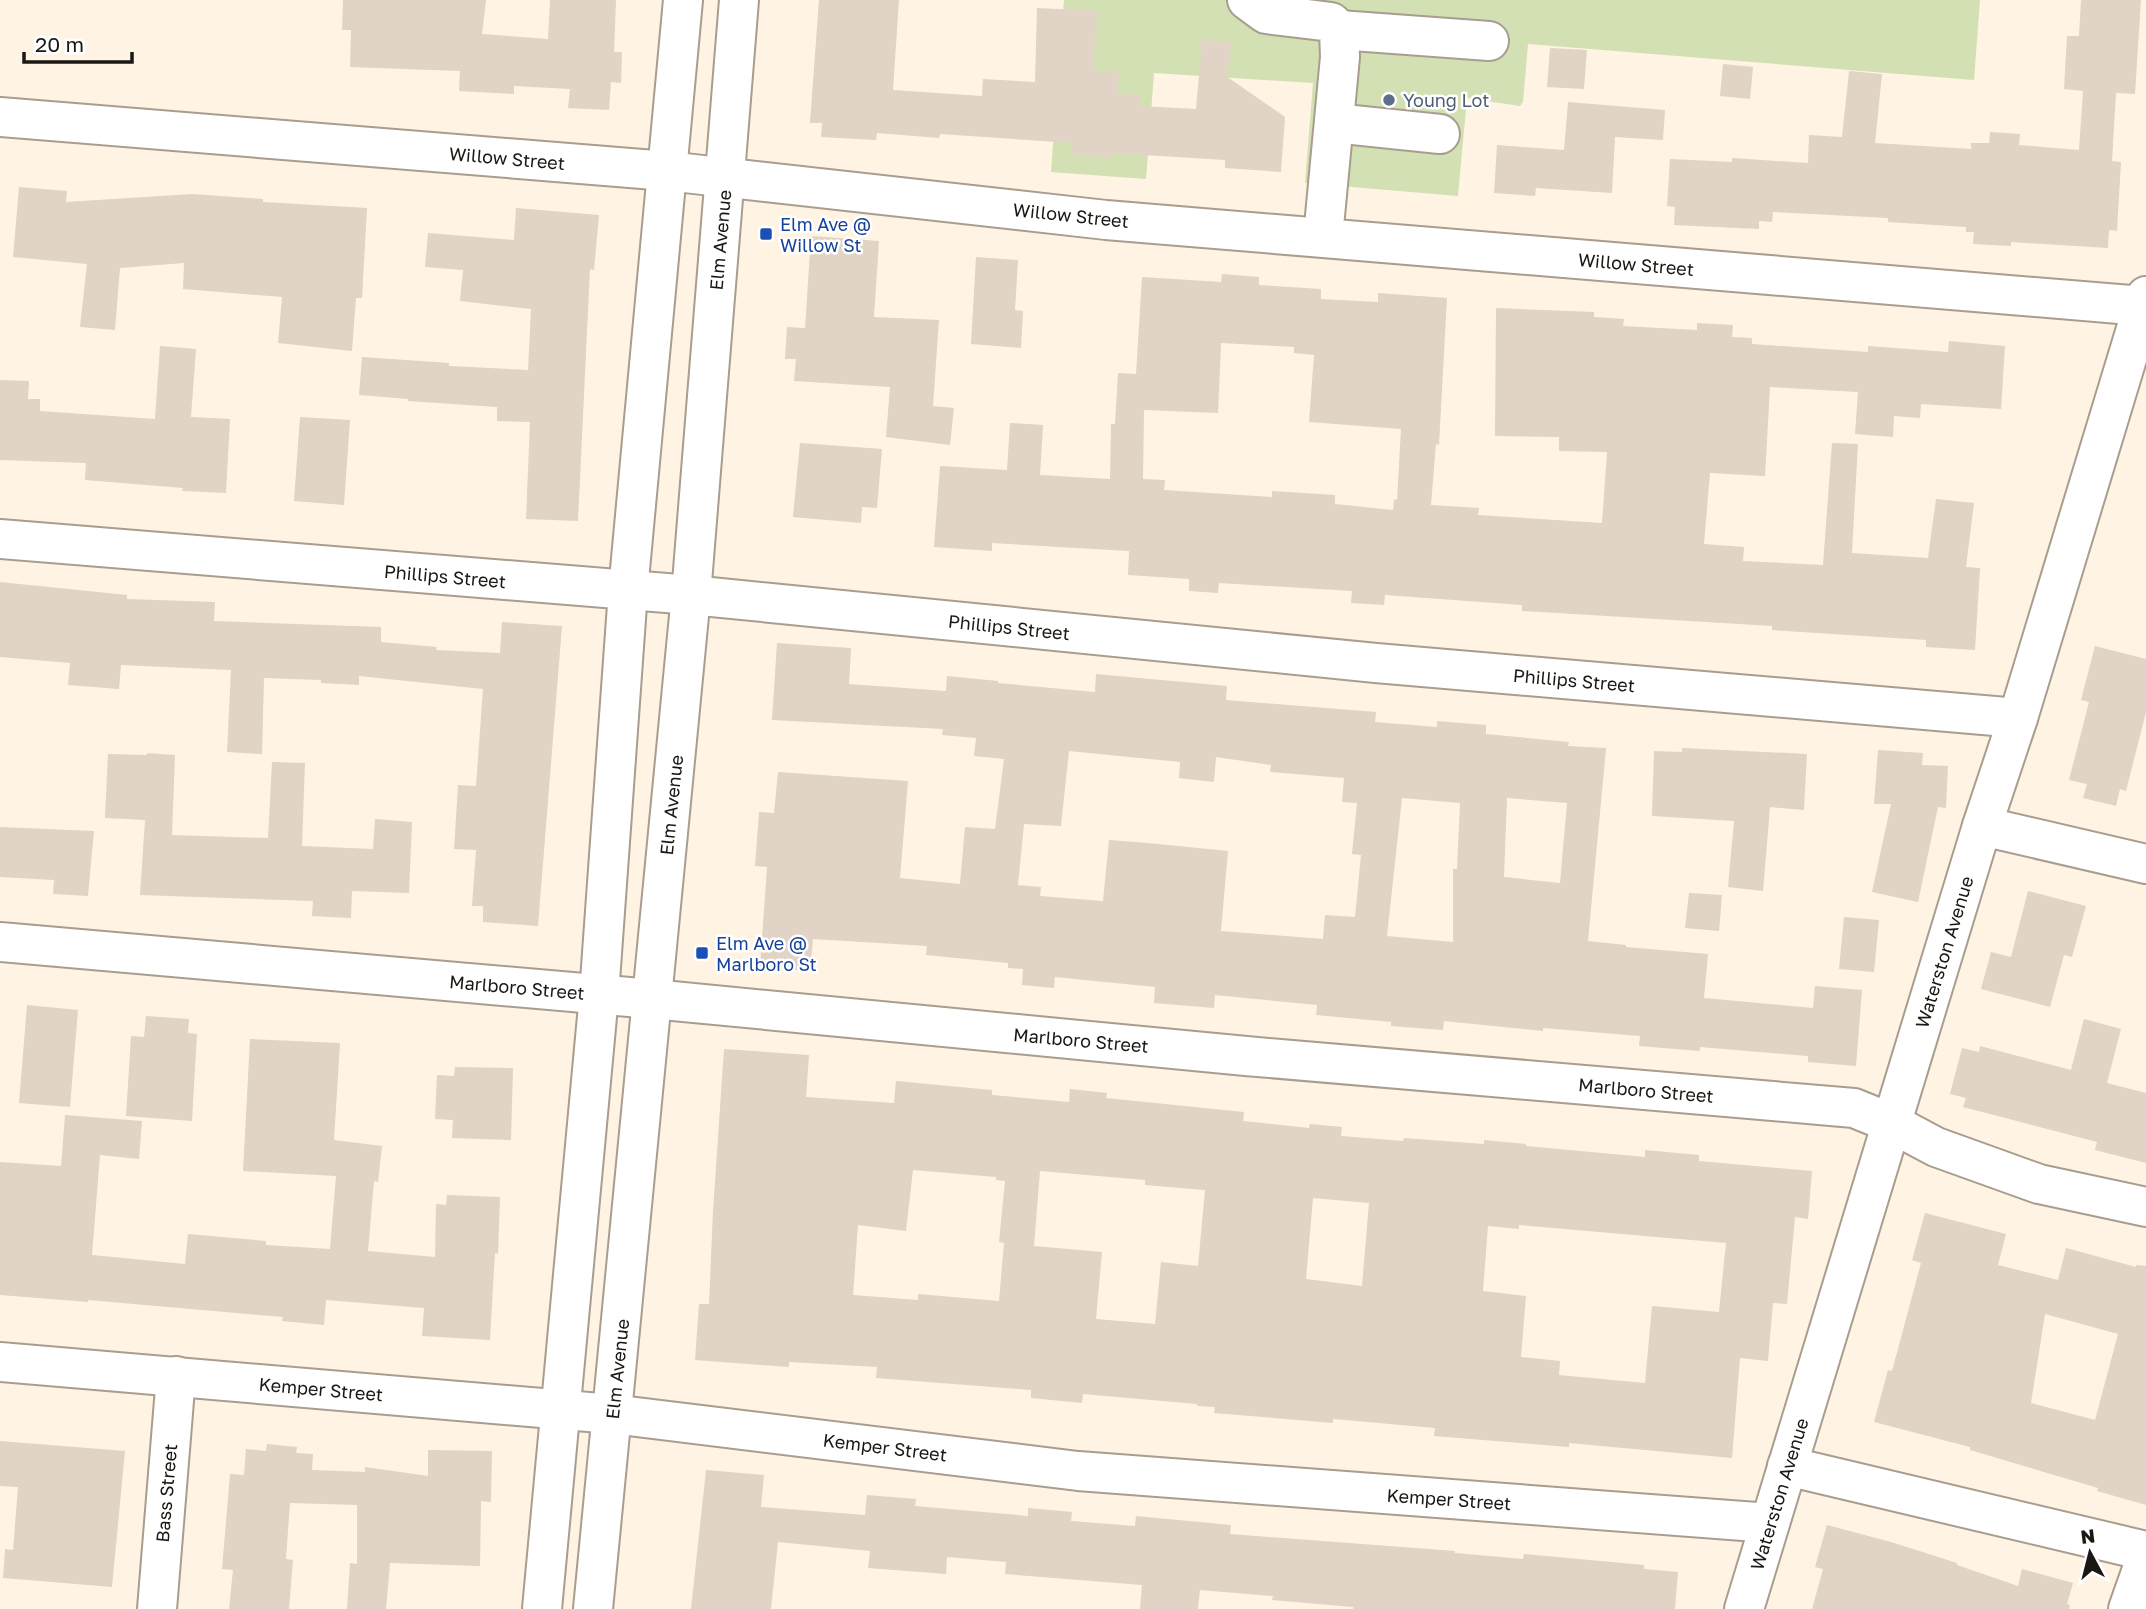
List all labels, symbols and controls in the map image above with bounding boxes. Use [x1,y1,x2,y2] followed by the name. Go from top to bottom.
[24,21,133,65] scale bar
[35,31,84,57] text: 20 m
[1403,89,1490,111] place label: Young Lot
[1381,92,1397,108] marker: Young Lot
[448,142,566,174] street label: Willow Street
[705,189,735,291] street label: Elm Avenue
[1012,198,1130,232] street label: Willow Street
[780,213,871,256] place label: Elm Ave @ Willow St
[758,226,774,242] marker: Elm Ave @ Willow St
[1577,248,1695,280] street label: Willow Street
[383,560,507,592] street label: Phillips Street
[947,610,1071,644] street label: Phillips Street
[1512,664,1636,696] street label: Phillips Street
[655,754,687,856] street label: Elm Avenue
[1910,873,1978,1031] street label: Waterston Avenue
[716,932,817,975] place label: Elm Ave @ Marlboro St
[694,945,710,961] marker: Elm Ave @ Marlboro St
[448,970,586,1004] street label: Marlboro Street
[1012,1023,1150,1057] street label: Marlboro Street
[1577,1073,1715,1107] street label: Marlboro Street
[601,1318,633,1420] street label: Elm Avenue
[258,1373,384,1405] street label: Kemper Street
[1745,1415,1813,1573] street label: Waterston Avenue
[822,1428,948,1466] street label: Kemper Street
[151,1443,181,1543] street label: Bass Street
[1386,1484,1512,1514] street label: Kemper Street
[2055,1518,2125,1588] north arrow
[2079,1523,2096,1548] text: N

